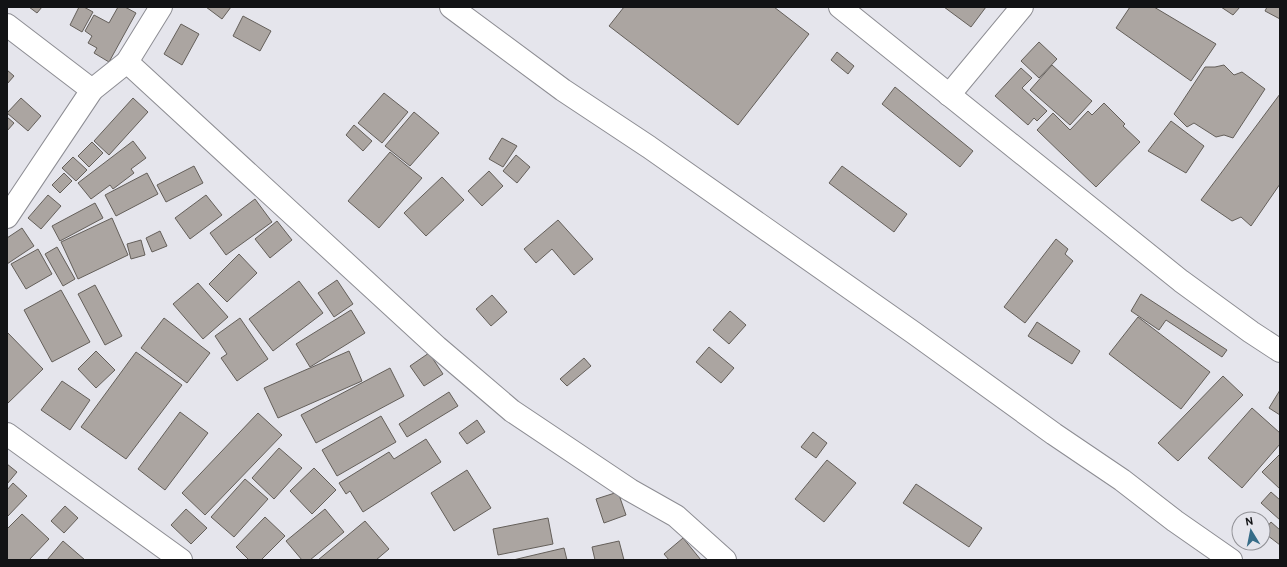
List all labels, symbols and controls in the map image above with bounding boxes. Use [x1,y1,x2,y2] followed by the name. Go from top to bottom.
[1231,511,1271,551] north arrow
[1244,515,1255,530] text: N

